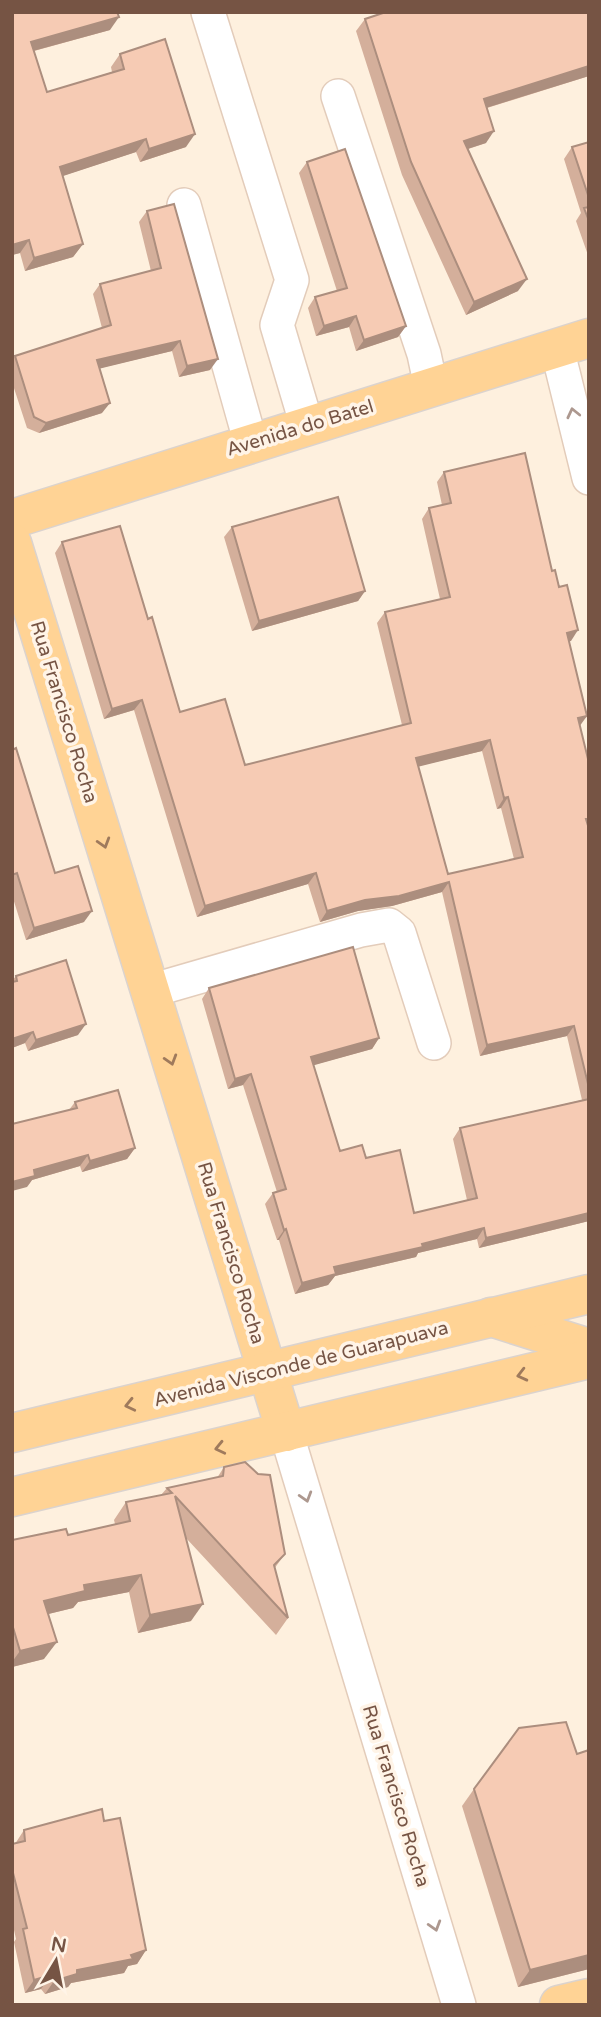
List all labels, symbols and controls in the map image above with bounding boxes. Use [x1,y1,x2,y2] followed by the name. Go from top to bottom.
[224,395,376,461] street label: Avenida do Batel
[567,407,581,419] one-way arrow
[26,618,102,806] street label: Rua Francisco Rocha
[96,836,110,848] one-way arrow
[163,1053,177,1066] one-way arrow
[193,1159,269,1347] street label: Rua Francisco Rocha
[151,1317,451,1411] street label: Avenida Visconde de Guarapuava
[517,1367,529,1381] one-way arrow
[124,1397,136,1411] one-way arrow
[214,1440,226,1454] one-way arrow
[297,1491,312,1503] one-way arrow
[358,1702,434,1890] street label: Rua Francisco Rocha
[427,1920,442,1932] one-way arrow
[21,1926,91,1996] north arrow
[49,1933,68,1957] text: N

